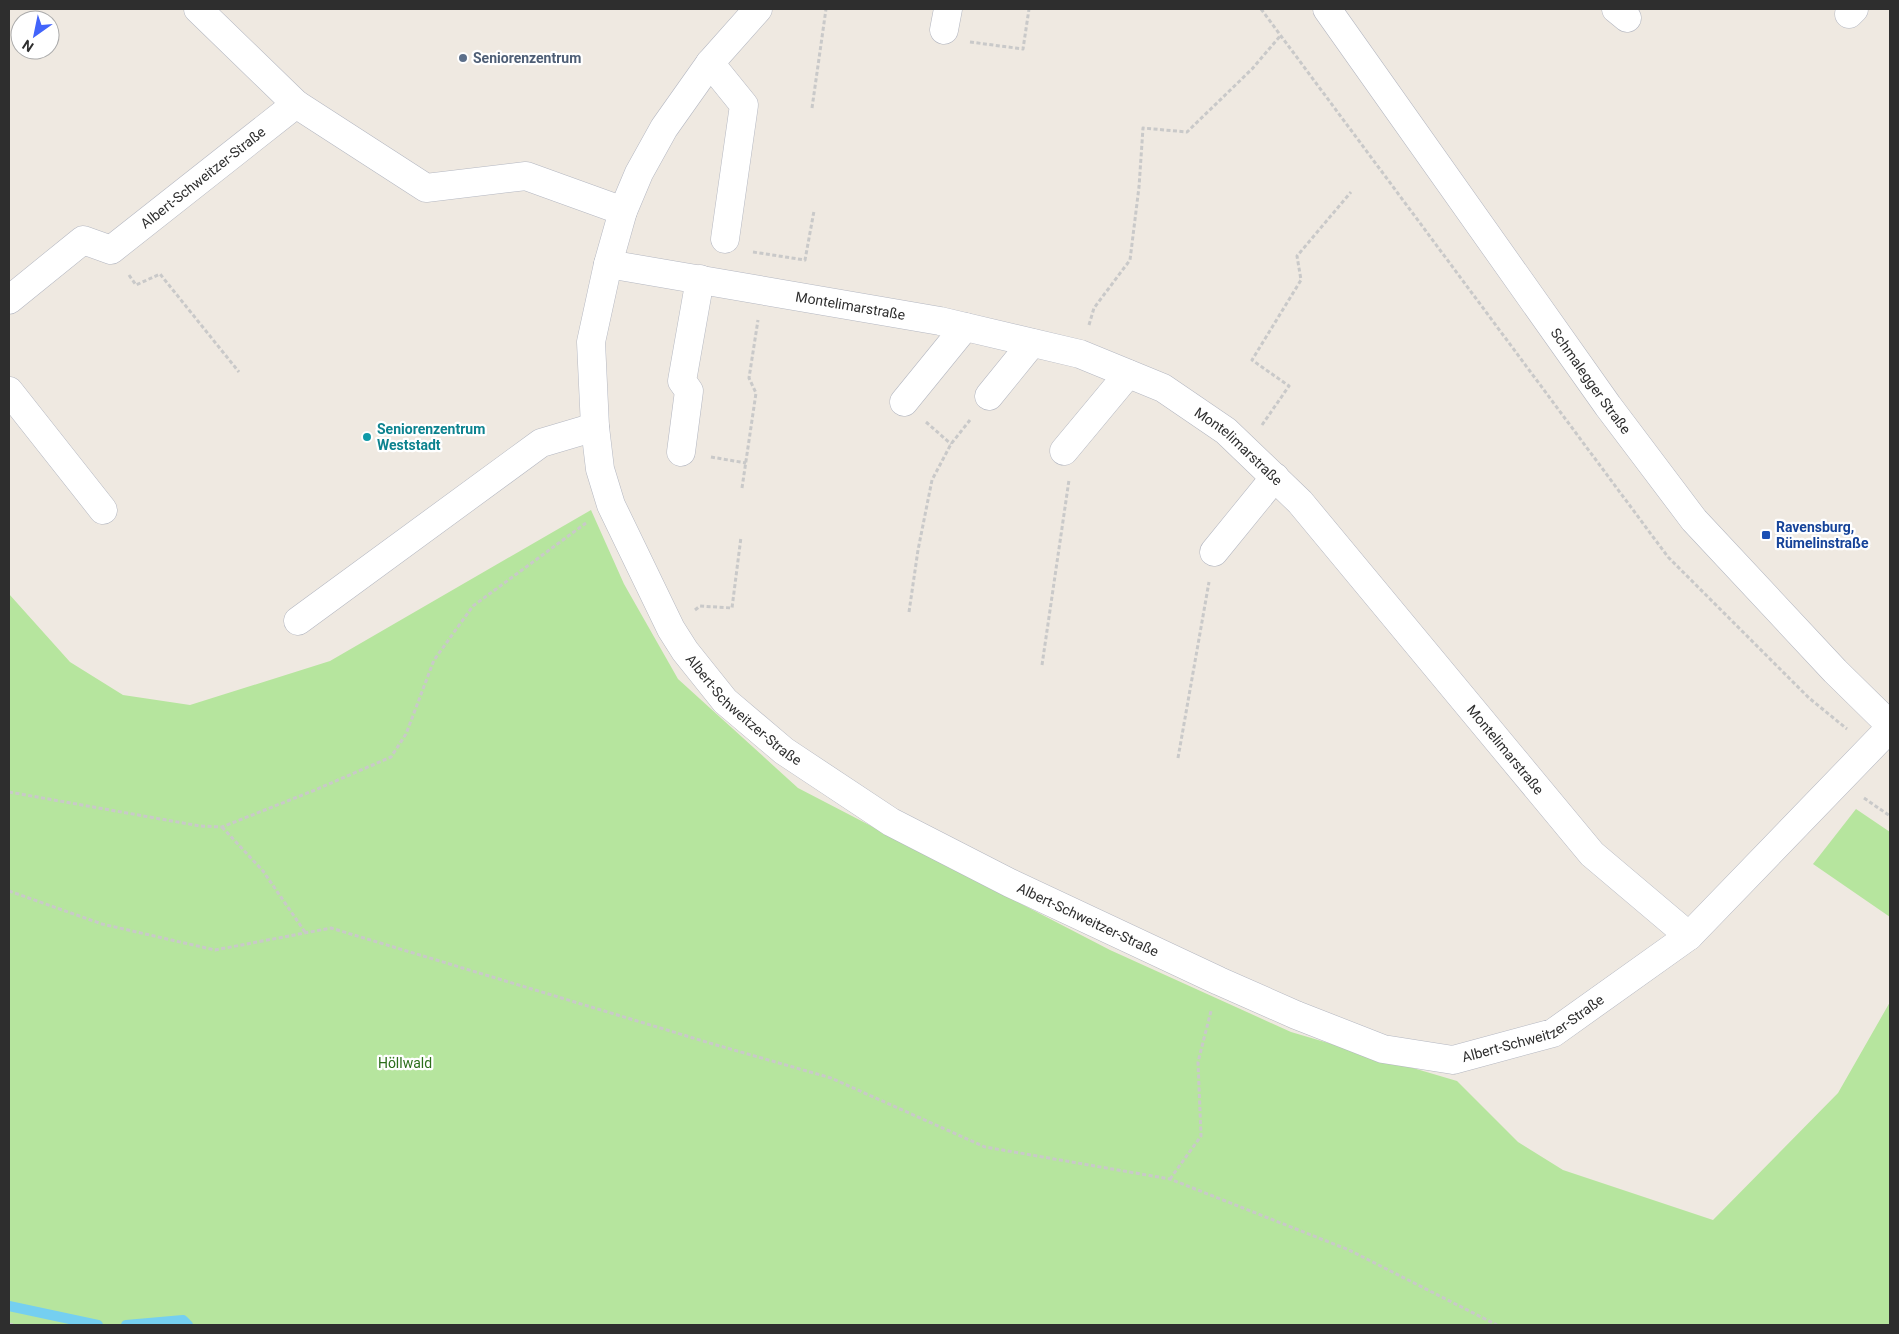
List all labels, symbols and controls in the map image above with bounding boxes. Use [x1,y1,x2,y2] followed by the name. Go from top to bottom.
[10,10,60,60] north arrow
[19,36,36,55] text: N
[473,50,581,66] place label: Seniorenzentrum
[457,52,469,64] marker: Seniorenzentrum
[137,123,268,232] street label: Albert-Schweitzer-Straße
[794,288,907,323] street label: Montelimarstraße
[1547,325,1634,437] street label: Schmalegger Straße
[1192,404,1286,489] street label: Montelimarstraße
[377,421,485,453] place label: Seniorenzentrum Weststadt
[361,431,373,443] marker: Seniorenzentrum Weststadt
[1776,519,1869,551] place label: Ravensburg, Rümelinstraße
[1760,529,1772,541] marker: Ravensburg, Rümelinstraße
[683,651,805,768] street label: Albert-Schweitzer-Straße
[1464,702,1547,798] street label: Montelimarstraße
[1015,880,1161,960] street label: Albert-Schweitzer-Straße
[1460,991,1607,1065] street label: Albert-Schweitzer-Straße
[378,1055,432,1071] park label: Höllwald

